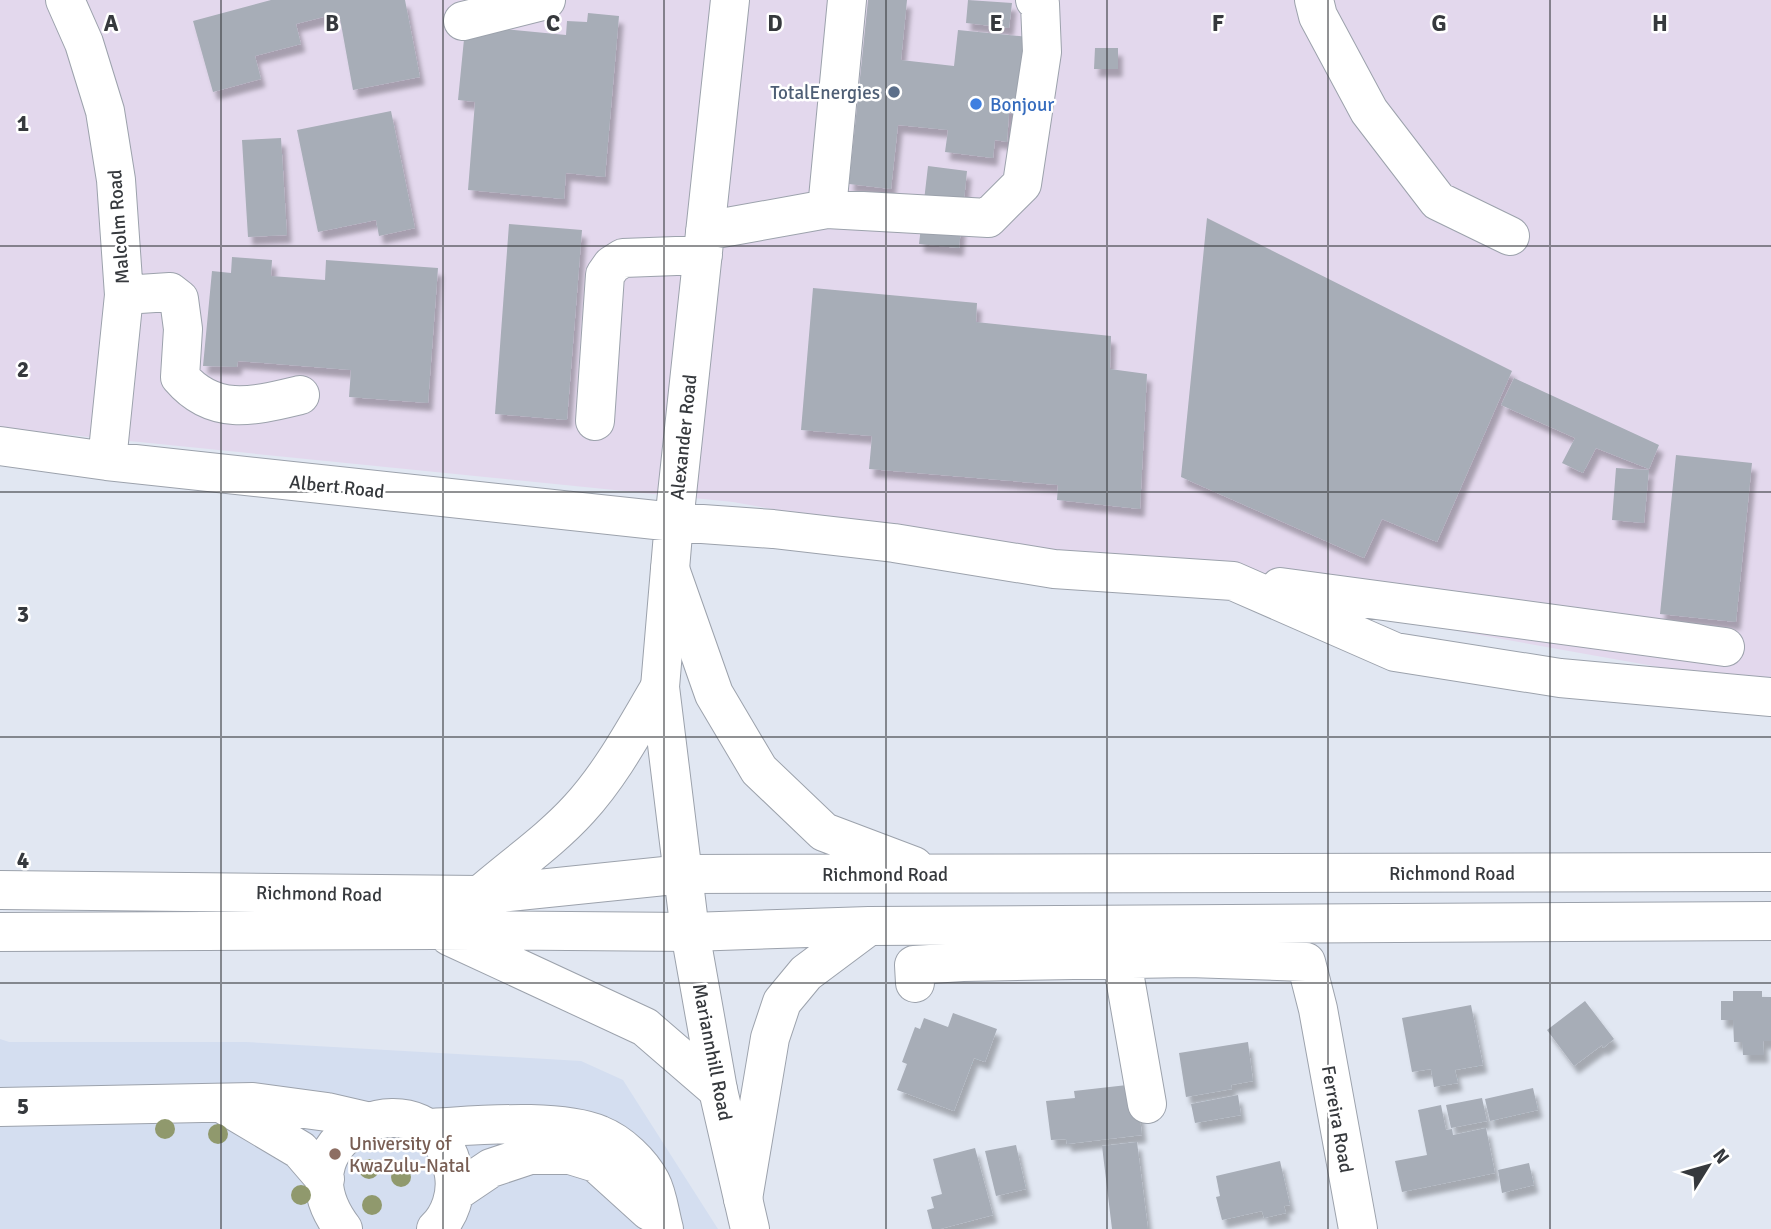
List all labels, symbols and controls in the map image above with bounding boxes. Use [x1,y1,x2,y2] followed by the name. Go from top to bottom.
[104,9,119,38] text: A
[325,9,339,38] text: B
[546,9,560,38] text: C
[767,9,783,38] text: D
[989,9,1003,38] text: E
[1212,9,1224,38] text: F
[1431,9,1447,38] text: G
[1652,9,1668,38] text: H
[770,81,880,105] place label: TotalEnergies
[886,84,902,100] marker: TotalEnergies
[990,93,1054,117] place label: Bonjour
[968,96,984,112] marker: Bonjour
[17,109,29,138] text: 1
[103,169,135,285] street label: Malcolm Road
[17,355,29,384] text: 2
[665,373,703,501] street label: Alexander Road
[288,470,386,504] street label: Albert Road
[17,600,29,629] text: 3
[17,846,29,875] text: 4
[1389,862,1515,886] street label: Richmond Road
[822,863,948,887] street label: Richmond Road
[256,881,382,907] street label: Richmond Road
[687,982,737,1123] street label: Mariannhill Road
[1316,1064,1358,1175] street label: Ferreira Road
[17,1092,29,1121] text: 5
[1673,1131,1743,1201] north arrow
[349,1132,470,1178] place label: University of KwaZulu-Natal
[1707,1144,1734,1169] text: N
[327,1146,343,1162] marker: University of KwaZulu-Natal

